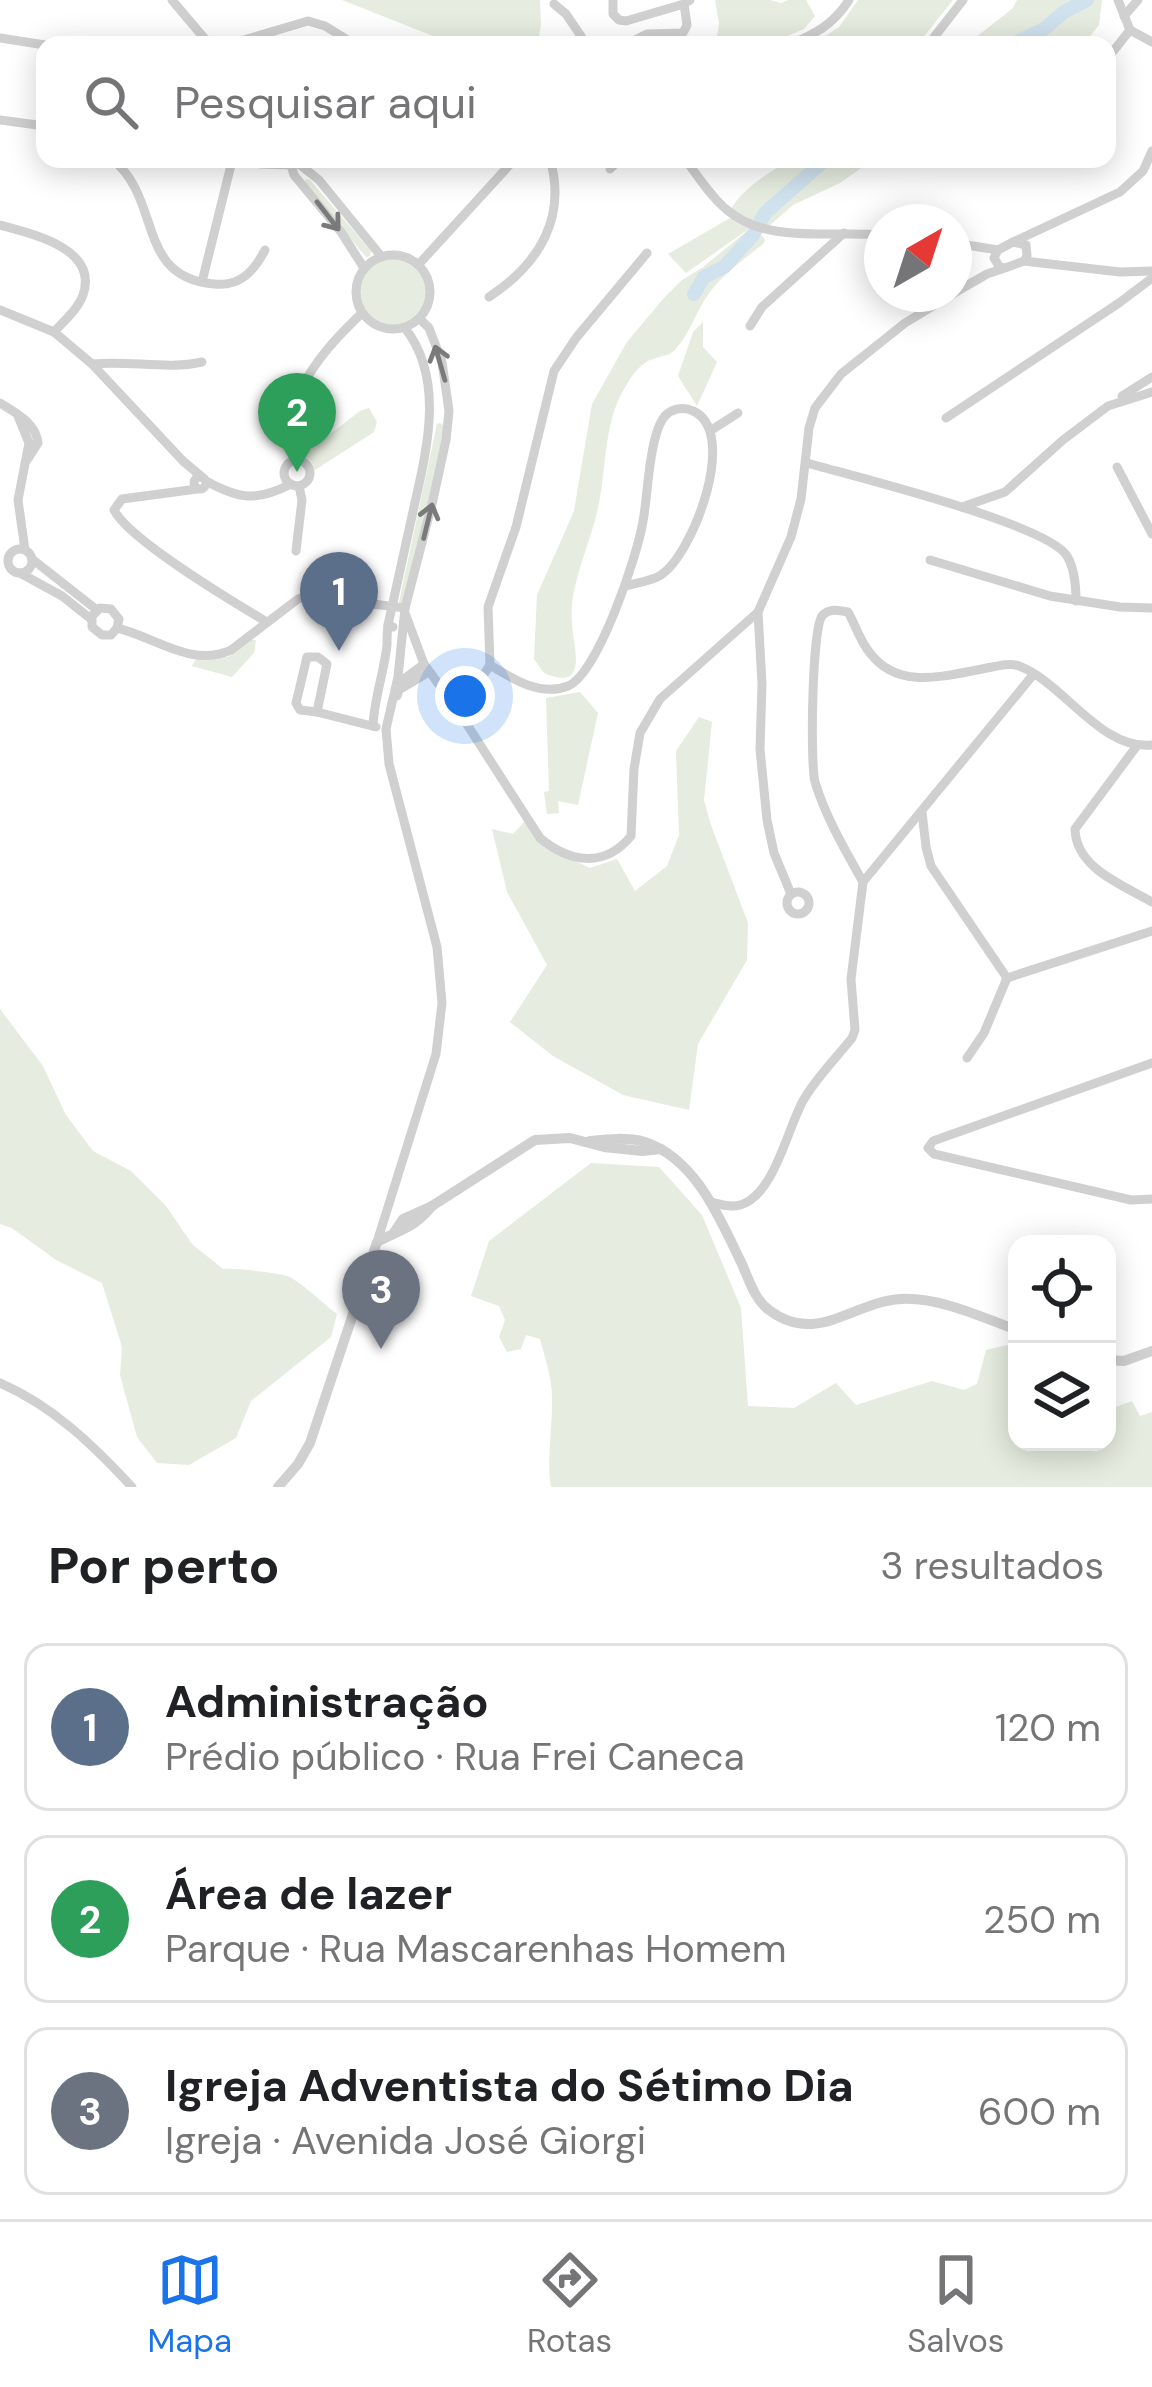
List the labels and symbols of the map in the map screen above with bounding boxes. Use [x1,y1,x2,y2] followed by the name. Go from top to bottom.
[314,200,341,232] one-way arrow
[864,204,972,312] north arrow
[428,345,450,383] one-way arrow
[258,373,336,472] pin: 2
[418,503,440,541] one-way arrow
[300,552,378,651] pin: 1
[435,666,495,726] your location
[342,1250,420,1349] pin: 3

